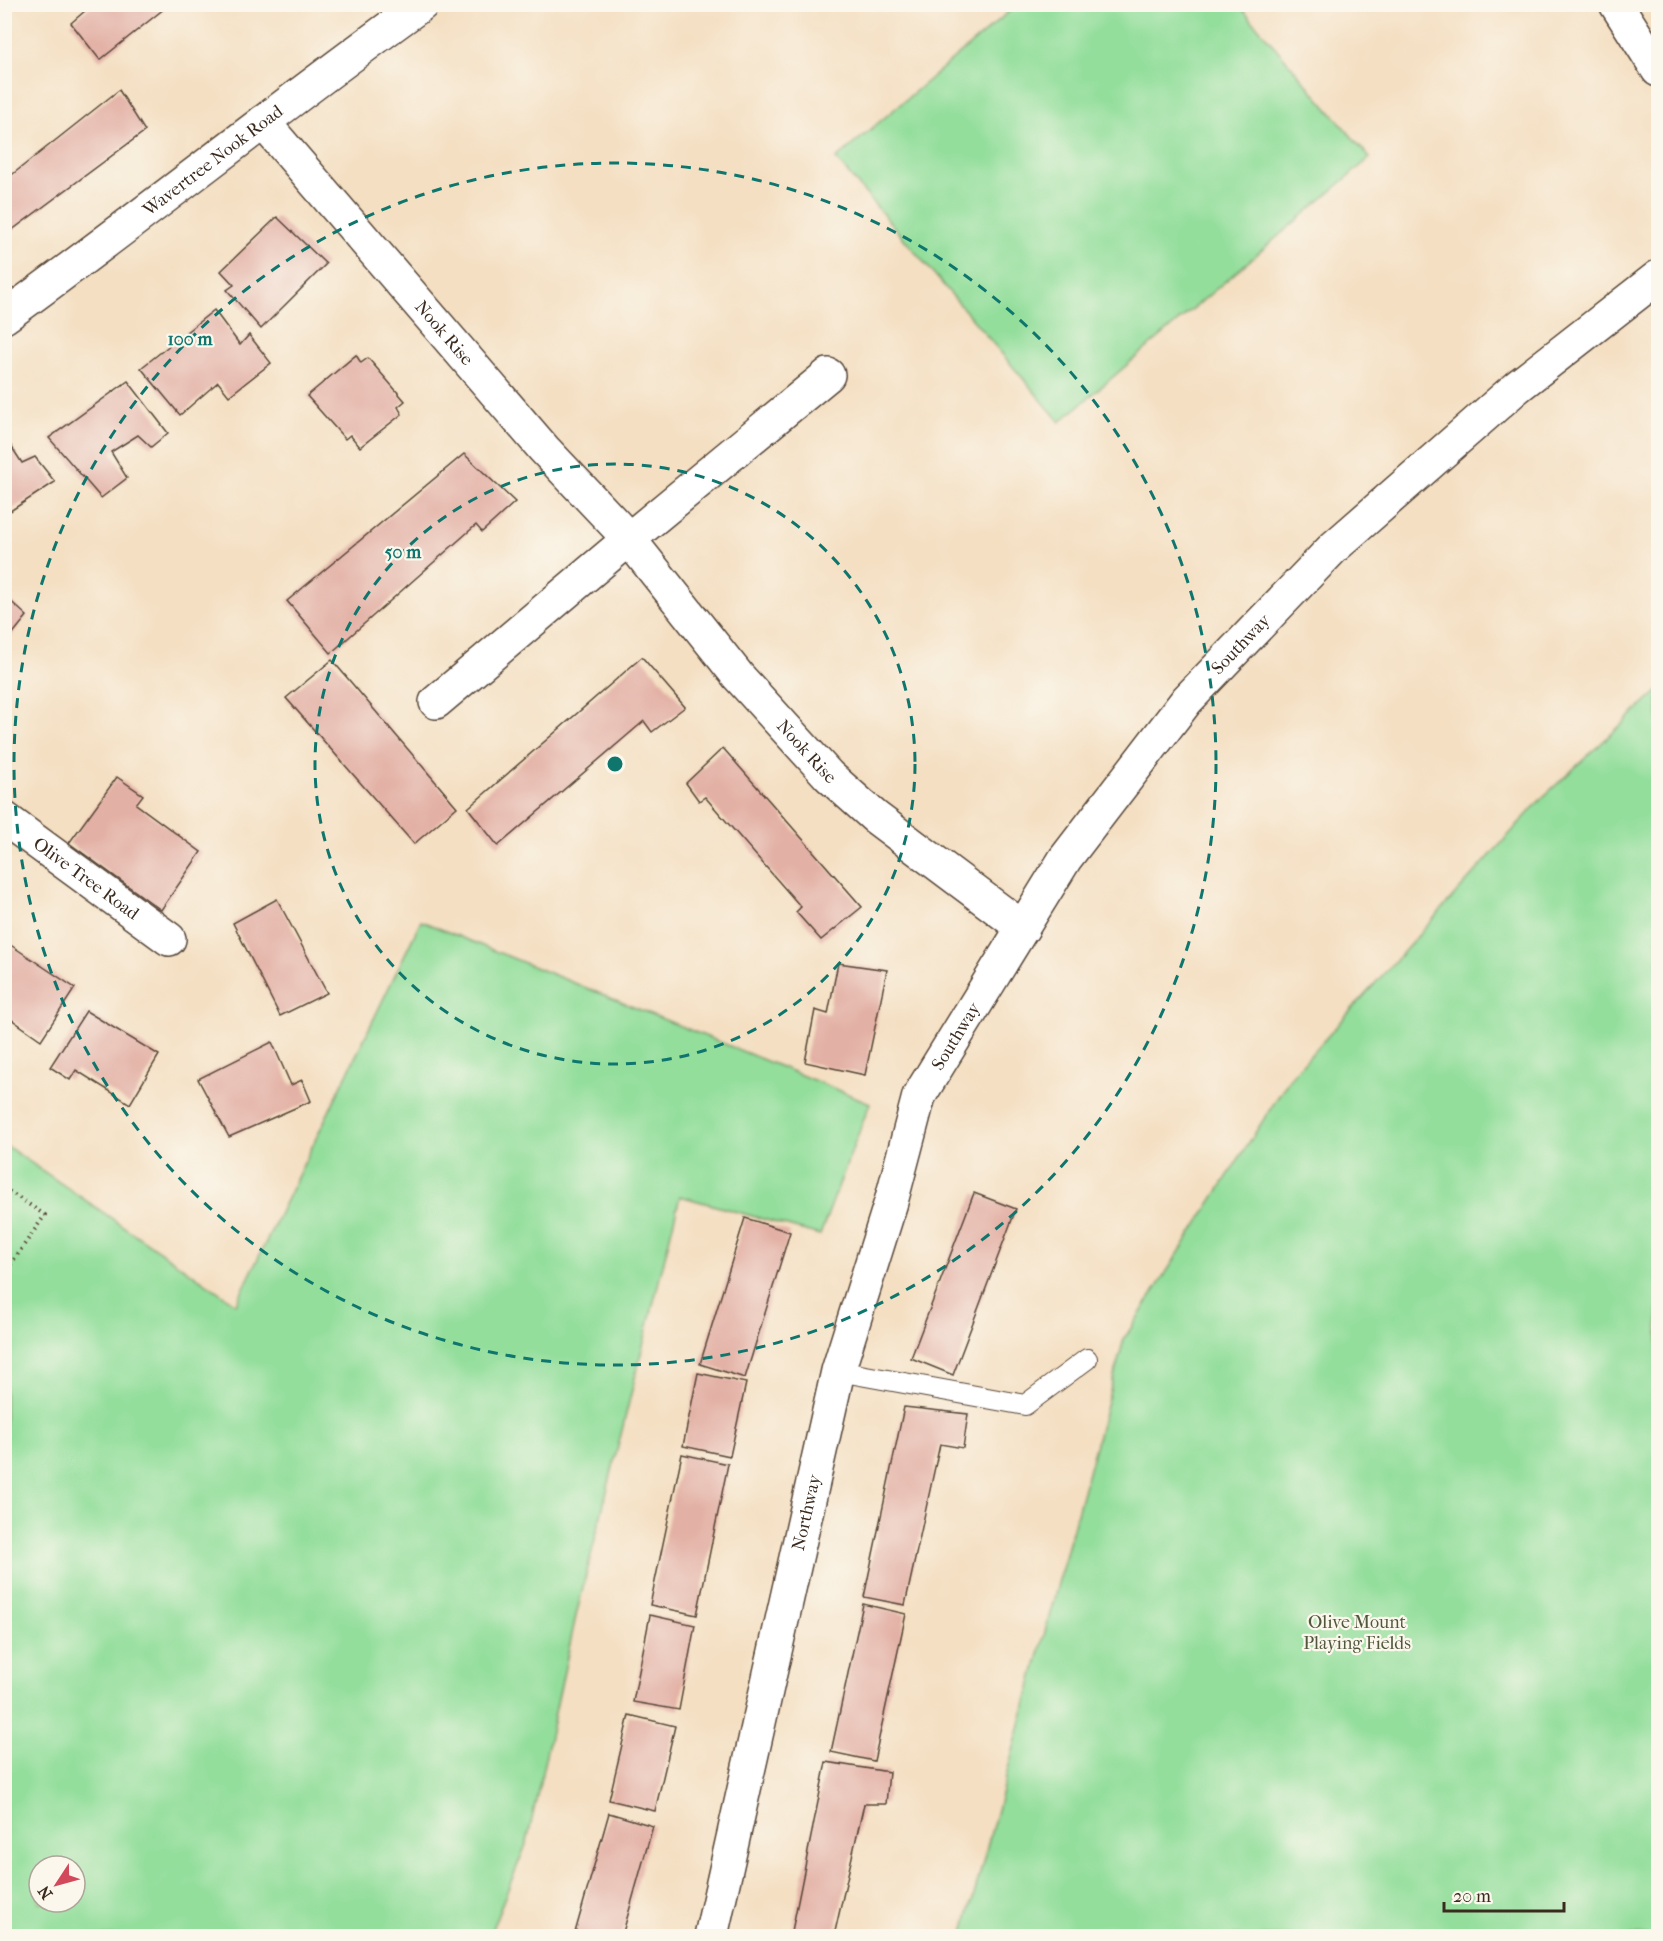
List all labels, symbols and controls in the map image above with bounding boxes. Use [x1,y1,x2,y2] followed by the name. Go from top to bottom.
[138,101,287,221] street label: Wavertree Nook Road
[410,297,477,370] street label: Nook Rise
[167,329,214,350] text: 100 m
[385,542,422,563] text: 50 m
[1207,609,1276,679] street label: Southway
[772,716,840,788] street label: Nook Rise
[605,754,625,774] centre of rings
[29,833,143,925] street label: Olive Tree Road
[927,998,986,1074] street label: Southway
[788,1471,826,1553] street label: Northway
[1303,1612,1411,1654] park label: Olive Mount Playing Fields
[27,1854,87,1914] north arrow
[1444,1875,1564,1913] scale bar
[34,1881,57,1903] text: N
[1453,1886,1491,1907] text: 20 m

